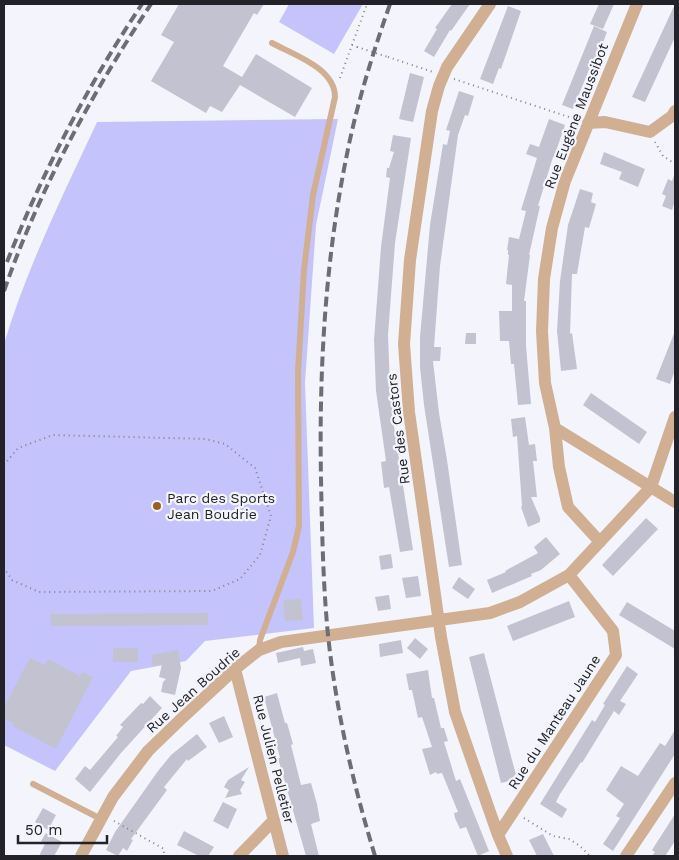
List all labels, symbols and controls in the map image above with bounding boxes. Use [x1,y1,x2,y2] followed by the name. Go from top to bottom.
[541,41,611,191] street label: Rue Eugène Maussibot
[383,373,413,485] street label: Rue des Castors
[167,490,275,522] place label: Parc des Sports Jean Boudrie
[151,500,163,512] marker: Parc des Sports Jean Boudrie
[143,644,243,736] street label: Rue Jean Boudrie
[505,652,603,792] street label: Rue du Manteau Jaune
[250,693,298,826] street label: Rue Julien Pelletier
[18,812,106,844] scale bar
[25,821,62,839] text: 50 m

